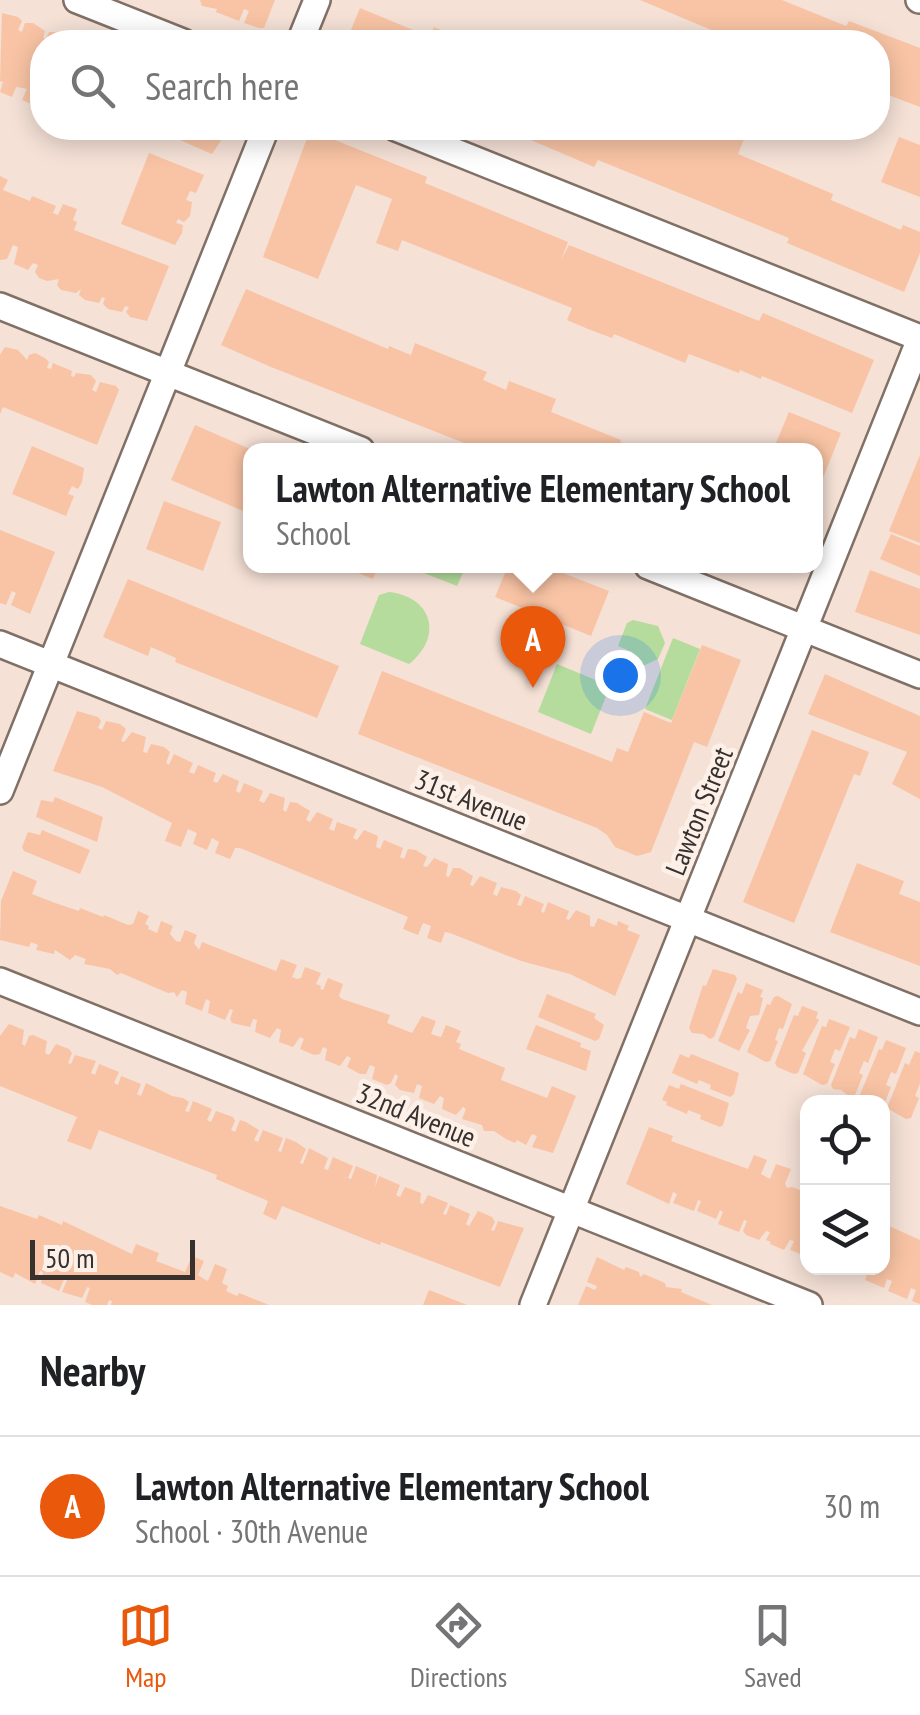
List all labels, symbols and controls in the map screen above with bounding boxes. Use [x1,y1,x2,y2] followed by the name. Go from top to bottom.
[30,30,890,140] search box
[65,58,120,113] icon: search
[145,61,299,110] text: Search here
[243,443,823,573] popup
[276,463,790,512] text: Lawton Alternative Elementary School
[276,512,350,554] text: School
[500,606,566,688] pin: A
[595,650,646,701] your location
[656,741,741,880] street label: Lawton Street
[409,760,533,839] street label: 31st Avenue
[351,1074,481,1155] street label: 32nd Avenue
[800,1095,890,1275] map controls
[800,1095,890,1185] button: locate
[800,1185,890,1275] button: layers
[30,1235,195,1280] scale bar
[45,1239,94,1276] text: 50 m
[40,1343,145,1398] text: Nearby
[135,1461,649,1510] text: Lawton Alternative Elementary School
[64,1485,81,1527] text: A
[824,1485,880,1527] text: 30 m
[135,1510,368,1552] text: School · 30th Avenue
[118,1598,173,1695] tab: Map
[410,1598,507,1695] tab: Directions
[744,1598,802,1695] tab: Saved

